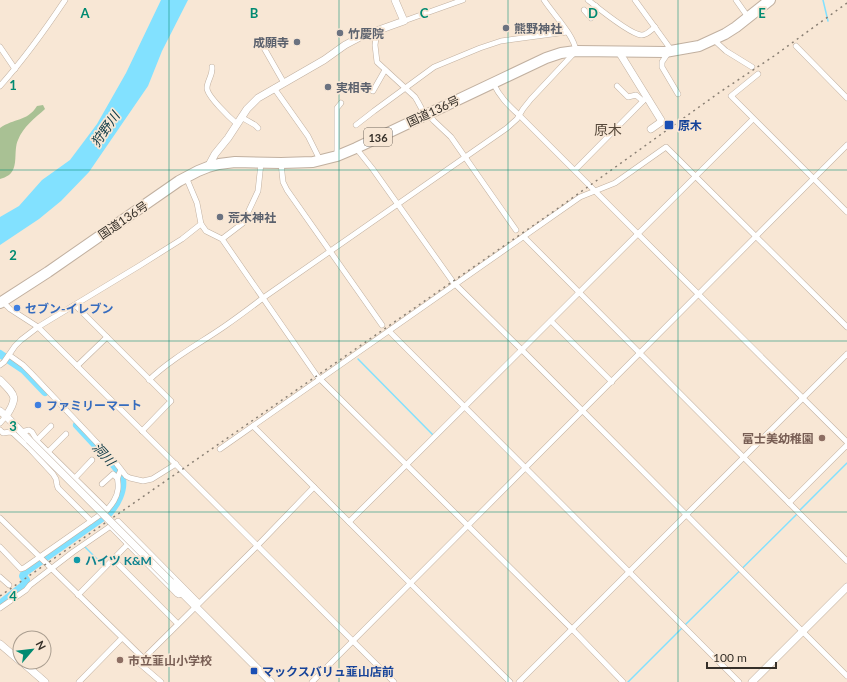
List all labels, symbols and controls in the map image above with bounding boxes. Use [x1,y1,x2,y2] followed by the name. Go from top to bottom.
[79,5,90,21] text: A
[250,5,259,21] text: B
[420,5,429,21] text: C
[588,5,598,21] text: D
[758,5,766,21] text: E
[514,21,562,36] place label: 熊野神社
[501,23,511,33] marker: 熊野神社
[348,26,384,41] place label: 竹慶院
[335,28,345,38] marker: 竹慶院
[253,35,289,50] place label: 成願寺
[292,37,302,47] marker: 成願寺
[9,77,17,93] text: 1
[336,80,372,95] place label: 実相寺
[323,82,333,92] marker: 実相寺
[404,92,462,130] street label: 国道136号
[87,107,124,150] water label: 狩野川
[678,118,702,133] place label: 原木
[663,119,675,131] marker: 原木
[594,121,622,138] district label: 原木
[364,128,392,146] road number: 136
[95,198,151,242] street label: 国道136号
[228,210,276,225] place label: 荒木神社
[215,212,225,222] marker: 荒木神社
[9,247,17,263] text: 2
[25,301,113,316] place label: セブン-イレブン
[12,303,22,313] marker: セブン-イレブン
[46,398,142,413] place label: ファミリーマート
[33,400,43,410] marker: ファミリーマート
[9,418,17,434] text: 3
[742,431,814,446] place label: 富士美幼稚園
[817,433,827,443] marker: 富士美幼稚園
[89,439,120,470] water label: 洞川
[85,553,152,568] place label: ハイツ K&M
[72,555,82,565] marker: ハイツ K&M
[9,588,17,604] text: 4
[12,630,52,670] north arrow
[34,638,49,652] text: N
[707,644,776,670] scale bar
[713,650,747,665] text: 100 m
[128,653,212,668] place label: 市立韮山小学校
[115,655,125,665] marker: 市立韮山小学校
[262,664,394,679] place label: マックスバリュ韮山店前
[249,666,259,676] marker: マックスバリュ韮山店前

